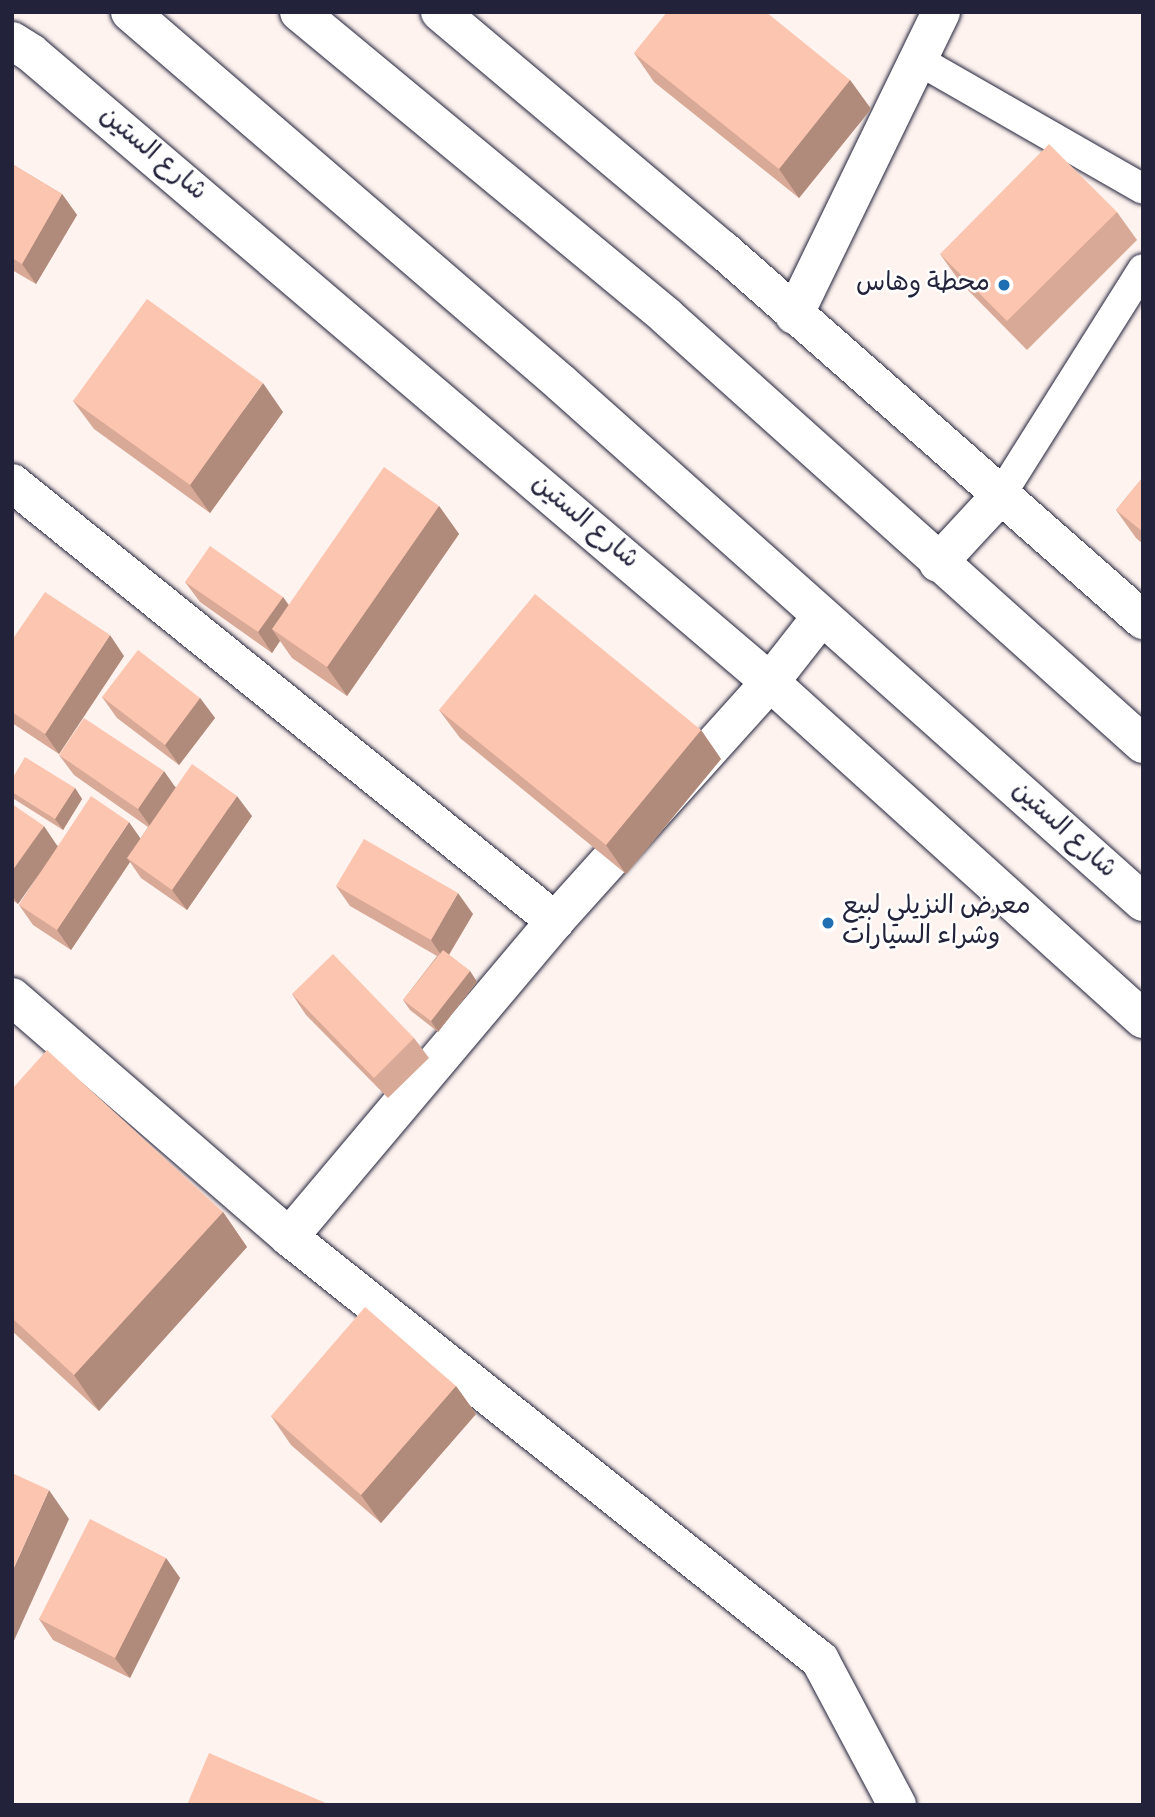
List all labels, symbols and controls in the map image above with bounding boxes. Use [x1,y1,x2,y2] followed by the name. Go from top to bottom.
[92,101,212,209] street label: شارع الستين
[856,269,990,301] place label: محطة وهاس
[996,277,1012,293] marker: محطة وهاس
[524,469,644,577] street label: شارع الستين
[1004,776,1122,886] street label: شارع الستين
[842,892,1031,954] place label: معرض النزيلي لبيع وشراء السيارات
[820,915,836,931] marker: معرض النزيلي لبيع وشراء السيارات

